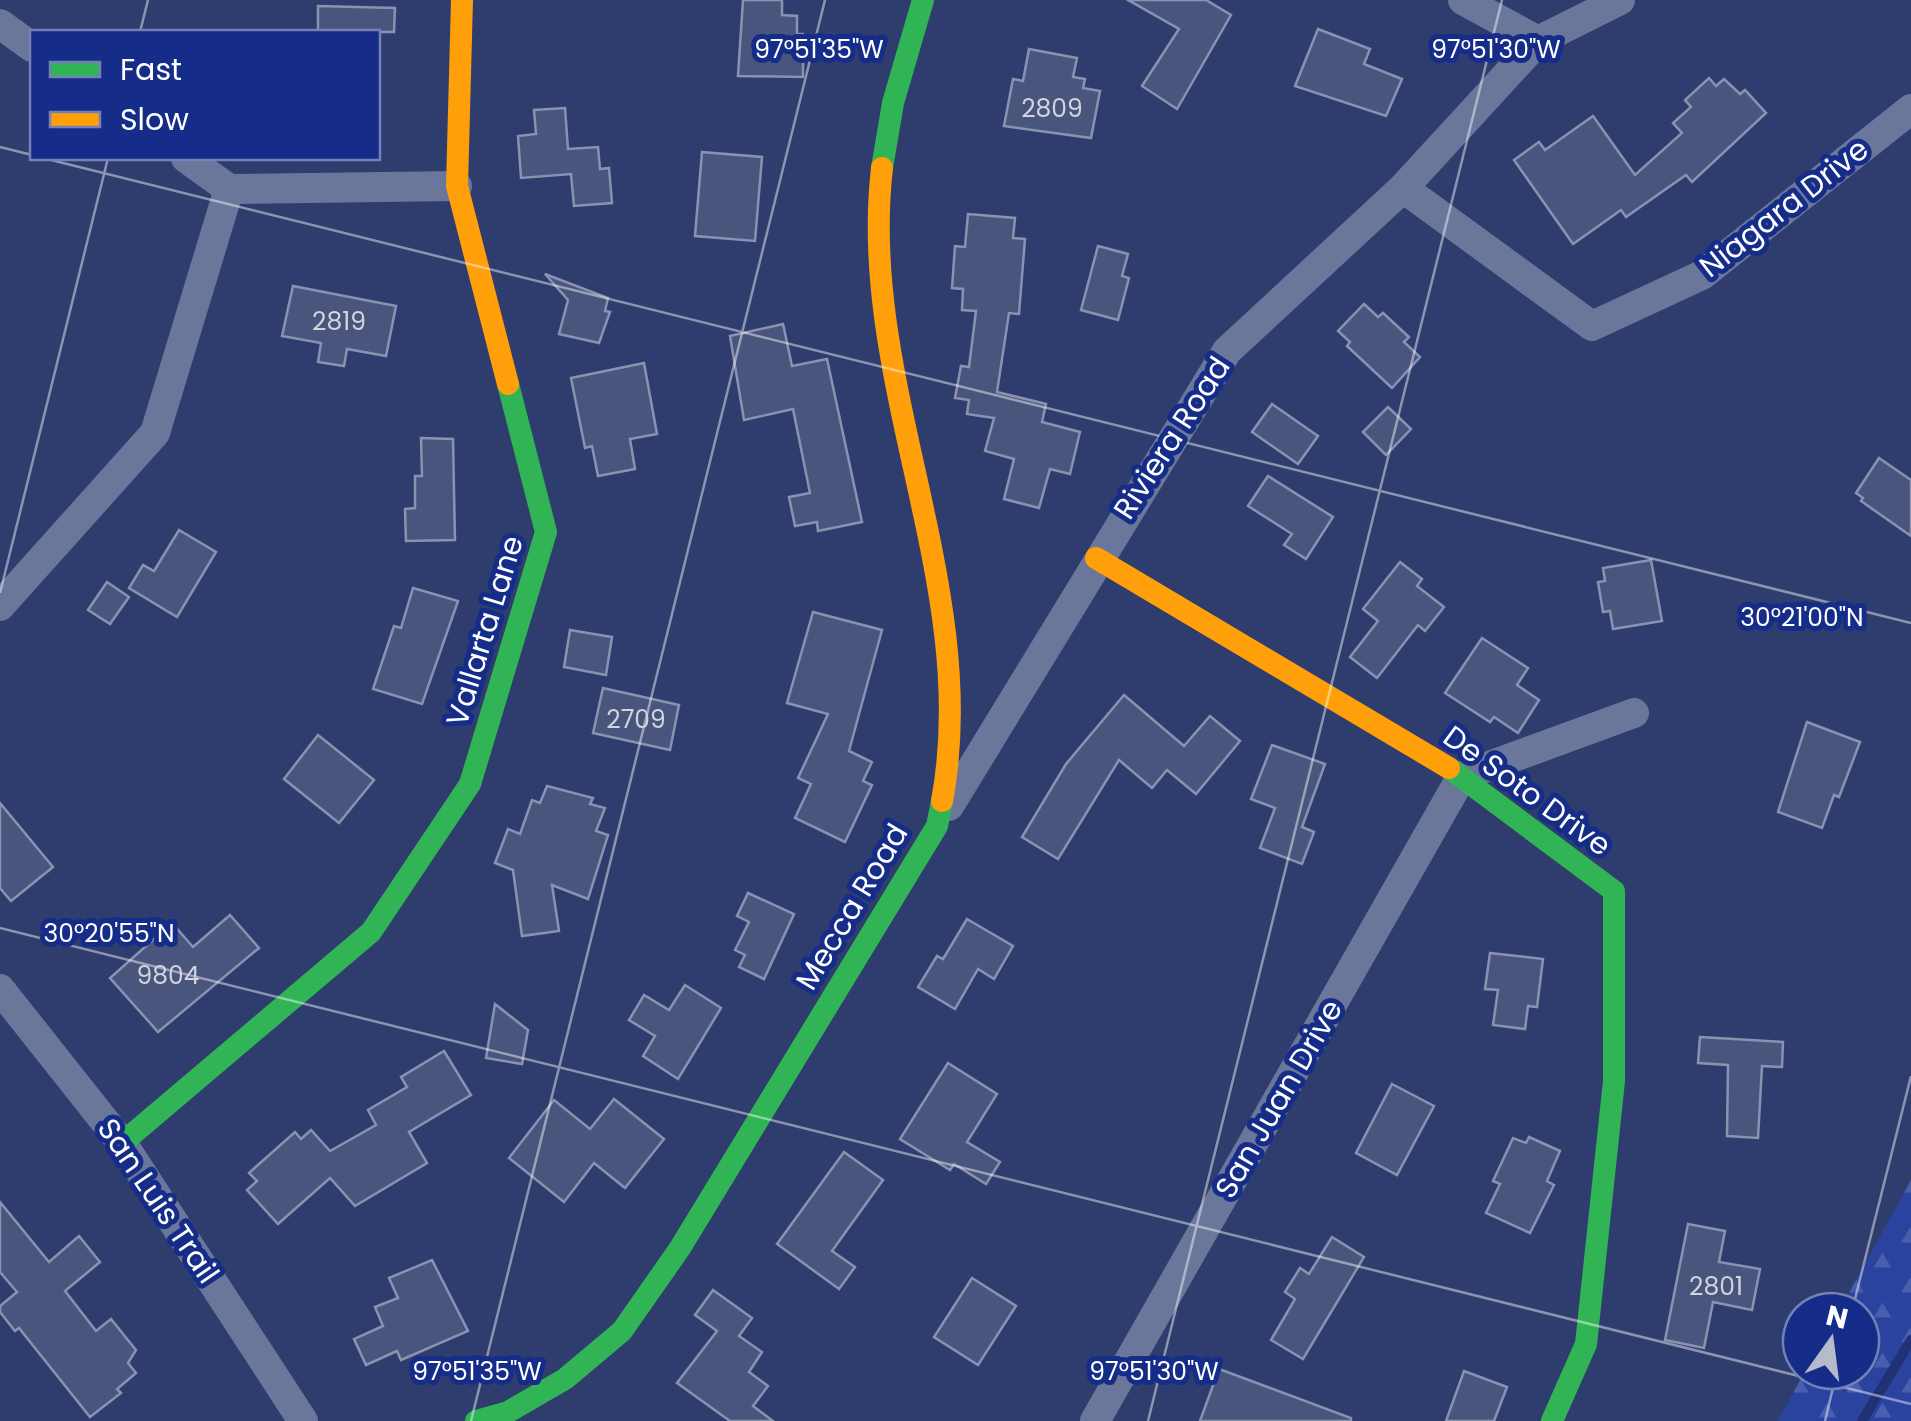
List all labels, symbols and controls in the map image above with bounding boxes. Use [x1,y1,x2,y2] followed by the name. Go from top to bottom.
[30,30,380,160] legend
[754,32,884,67] text: 97°51'35"W
[1431,32,1561,67] text: 97°51'30"W
[120,48,182,91] text: Fast
[1021,91,1083,126] house number: 2809
[120,98,189,141] text: Slow
[1690,128,1877,287] street label: Niagara Drive
[312,304,366,339] house number: 2819
[1103,348,1240,527] street label: Riviera Road
[435,530,534,731] street label: Vallarta Lane
[1740,600,1864,635] text: 30°21'00"N
[606,702,666,737] house number: 2709
[1435,715,1620,866] street label: De Soto Drive
[785,815,918,998] street label: Mecca Road
[43,916,175,951] text: 30°20'55"N
[137,958,199,993] house number: 9804
[1204,991,1353,1206] street label: San Juan Drive
[87,1110,230,1292] street label: San Luis Trail
[1689,1269,1743,1304] house number: 2801
[1781,1291,1881,1391] north arrow
[1822,1296,1852,1339] text: N
[412,1354,542,1389] text: 97°51'35"W
[1089,1354,1219,1389] text: 97°51'30"W

